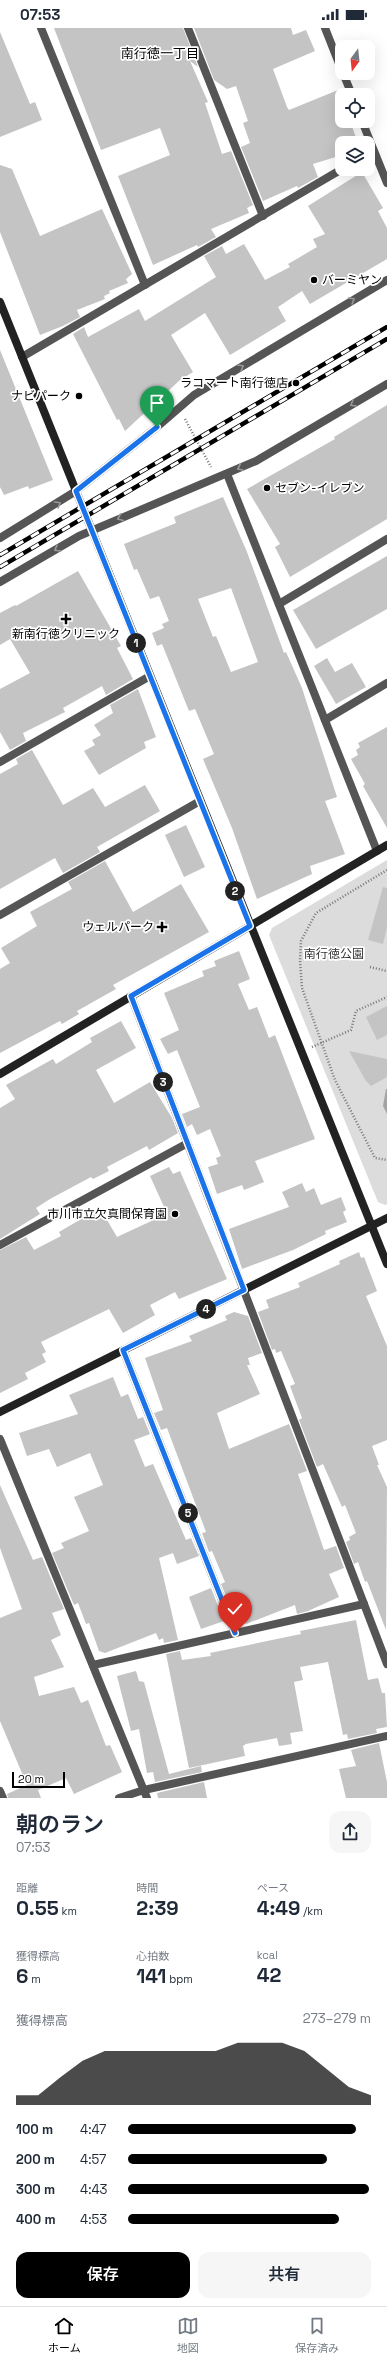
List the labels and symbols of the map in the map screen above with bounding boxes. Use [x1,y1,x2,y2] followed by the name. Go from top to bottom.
[335,40,375,80] north arrow
[121,45,199,62] district label: 南行徳一丁目
[322,272,382,288] place label: バーミヤン
[309,275,319,285] marker: バーミヤン
[348,298,355,305] one-way arrow
[237,364,244,371] one-way arrow
[180,375,288,391] place label: ラコマート南行徳店
[291,378,301,388] marker: ラコマート南行徳店
[140,386,174,427] pin
[11,388,71,404] place label: ナビパーク
[74,391,84,401] marker: ナビパーク
[350,399,357,406] one-way arrow
[237,463,245,471] one-way arrow
[275,480,364,496] place label: セブン-イレブン
[262,483,272,493] marker: セブン-イレブン
[54,501,61,508] one-way arrow
[117,513,124,521] one-way arrow
[54,544,61,551] one-way arrow
[60,613,72,625] marker: 新南行徳クリニック
[12,626,120,642] place label: 新南行徳クリニック
[126,633,146,653] pin: 1
[225,881,245,901] pin: 2
[82,919,154,935] place label: ウェルパーク
[157,922,167,932] marker: ウェルパーク
[304,946,364,962] park label: 南行徳公園
[153,1072,173,1092] pin: 3
[47,1206,167,1222] place label: 市川市立欠真間保育園
[170,1209,180,1219] marker: 市川市立欠真間保育園
[196,1299,216,1319] pin: 4
[178,1503,198,1523] pin: 5
[218,1592,252,1633] pin
[12,1770,65,1789] scale bar

